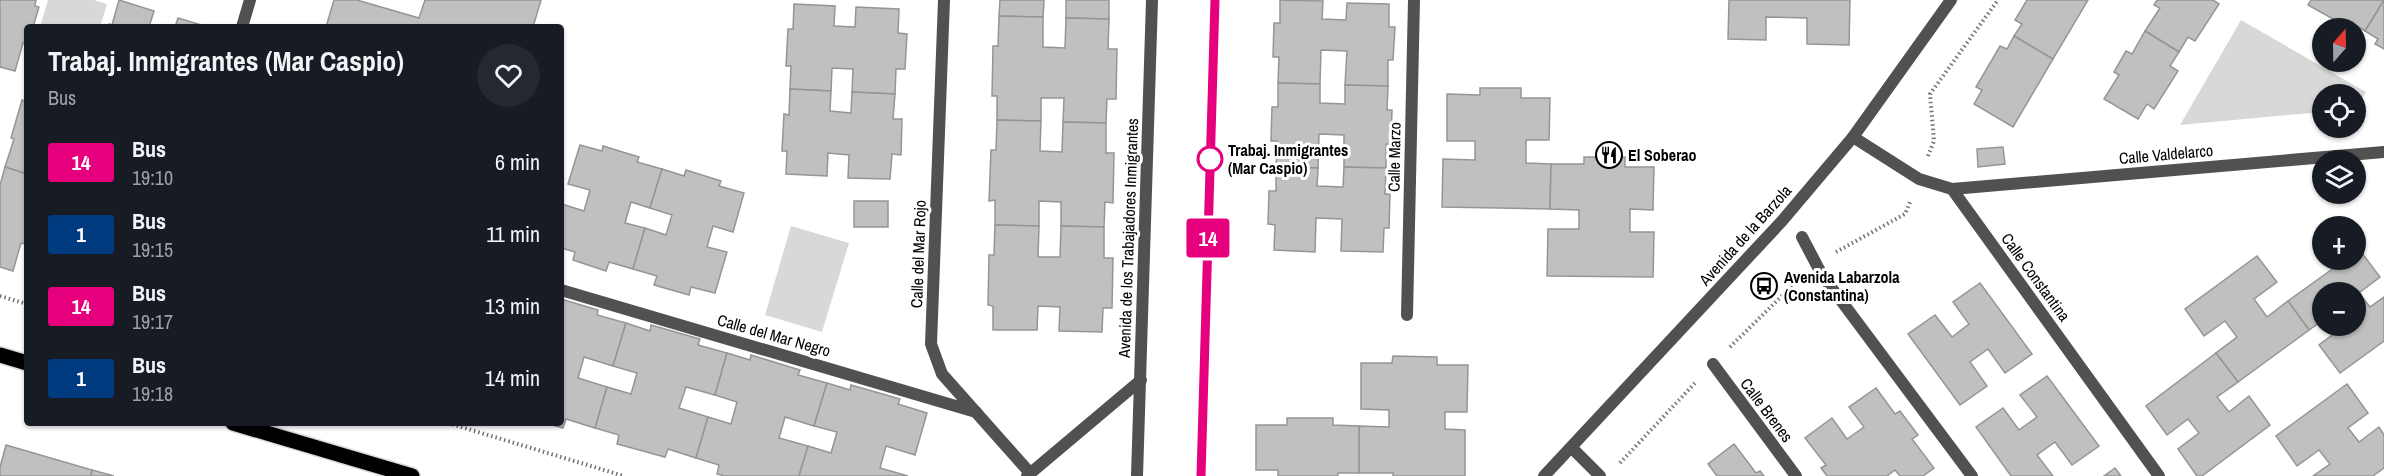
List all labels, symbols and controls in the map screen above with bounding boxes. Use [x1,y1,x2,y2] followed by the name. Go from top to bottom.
[2312,18,2366,72] north arrow
[2312,18,2366,336] map controls
[48,42,404,80] text: Trabaj. Inmigrantes (Mar Caspio)
[477,44,540,107] button: heart
[48,84,76,111] text: Bus
[2312,84,2366,138] button: locate
[1113,118,1143,359] street label: Avenida de los Trabajadores Inmigrantes
[1382,122,1406,192] street label: Calle Marzo
[132,134,166,164] text: Bus
[1228,139,1348,179] place label: Trabaj. Inmigrantes (Mar Caspio)
[2118,139,2214,169] street label: Calle Valdelarco
[1594,140,1624,170] restaurant icon: El Soberao
[1628,144,1697,166] place label: El Soberao
[1197,146,1223,172] marker: Trabaj. Inmigrantes (Mar Caspio)
[495,147,540,177] text: 6 min
[71,148,91,177] text: 14
[2312,150,2366,204] button: layers
[132,164,173,191] text: 19:10
[1693,180,1797,291] street label: Avenida de la Barzola
[905,200,931,308] street label: Calle del Mar Rojo
[132,206,166,236] text: Bus
[2312,216,2366,270] button: +
[1181,218,1235,258] line badge: 14
[486,219,540,249] text: 11 min
[76,220,86,249] text: 1
[1198,224,1218,253] text: 14
[1996,228,2076,326] street label: Calle Constantina
[132,236,173,263] text: 19:15
[1784,266,1900,306] place label: Avenida Labarzola (Constantina)
[1749,271,1779,301] bus stop icon: Avenida Labarzola (Constantina)
[132,278,166,308] text: Bus
[2312,282,2366,336] button: −
[485,291,540,321] text: 13 min
[71,292,91,321] text: 14
[132,308,173,335] text: 19:17
[715,308,833,362] street label: Calle del Mar Negro
[132,350,166,380] text: Bus
[485,363,540,393] text: 14 min
[76,364,86,393] text: 1
[1736,373,1798,447] street label: Calle Brenes
[132,380,173,407] text: 19:18

